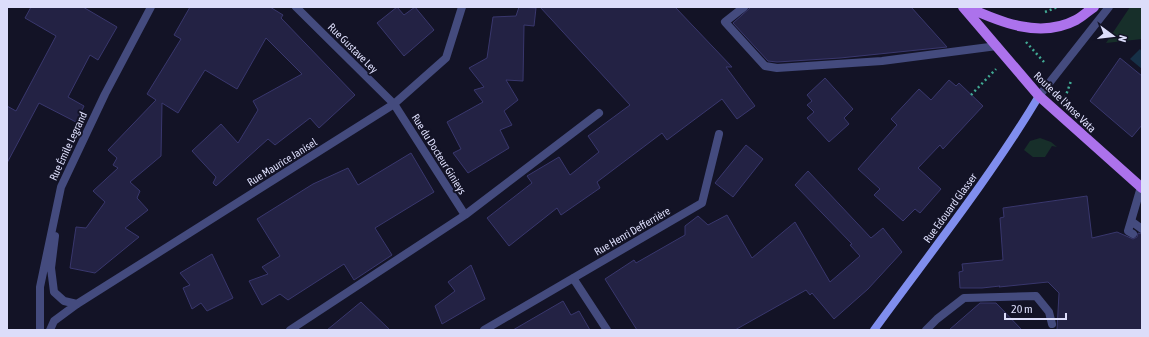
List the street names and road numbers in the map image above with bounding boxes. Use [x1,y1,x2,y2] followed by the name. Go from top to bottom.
[326,21,381,76] street label: Rue Gustave Ley
[1032,69,1098,135] street label: Route de l'Anse Vata
[47,110,89,182] street label: Rue Émile Legrand
[409,112,469,196] street label: Rue du Docteur Ginieys
[245,136,319,188] street label: Rue Maurice Janisel
[921,170,980,245] street label: Rue Edouard Glasser
[592,204,672,258] street label: Rue Henri Defferrière

